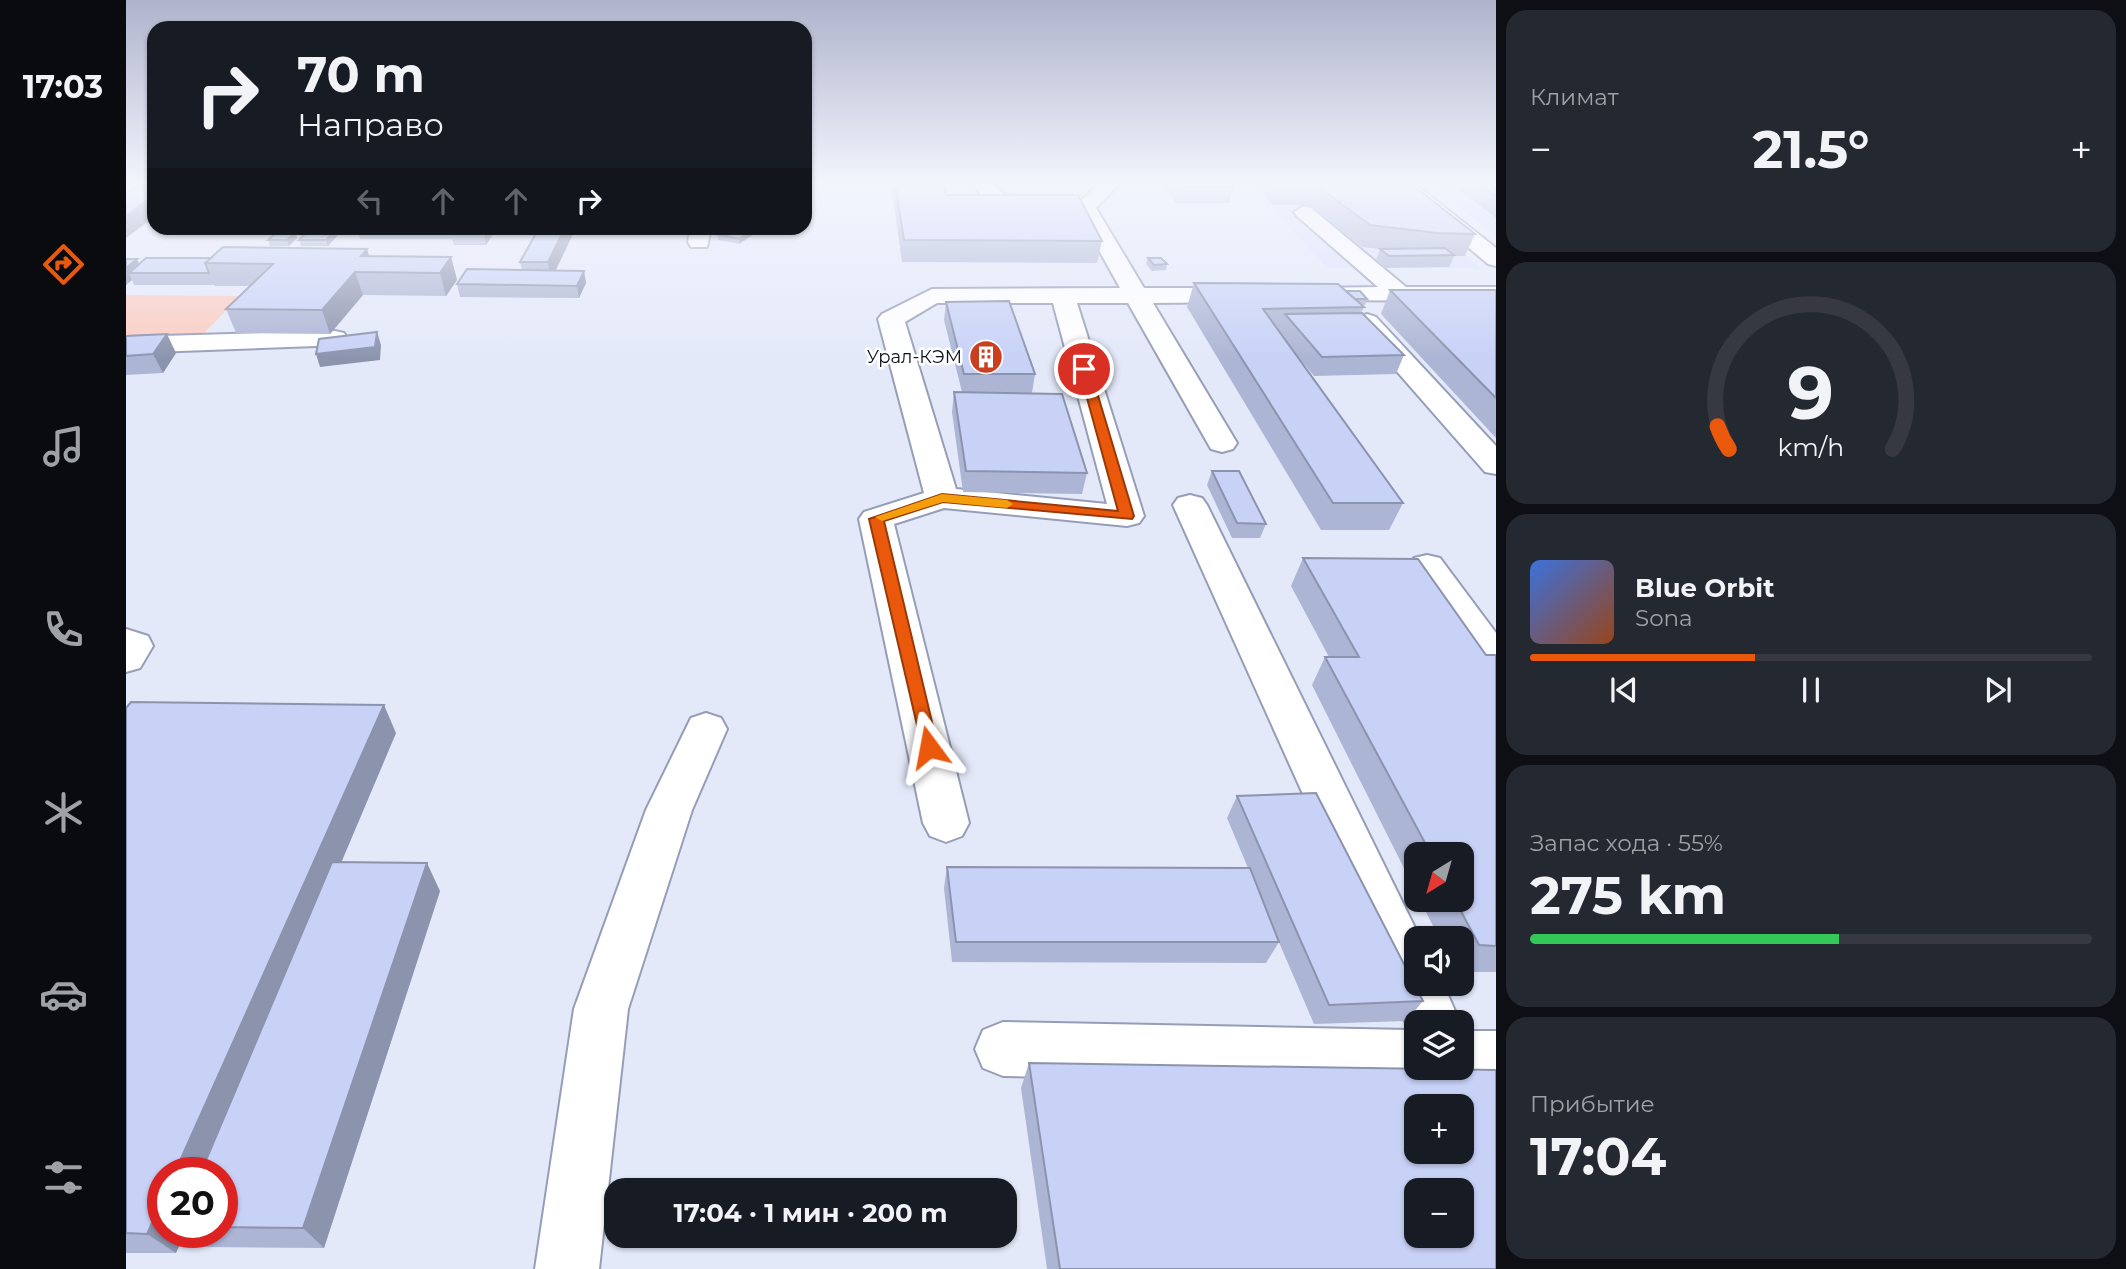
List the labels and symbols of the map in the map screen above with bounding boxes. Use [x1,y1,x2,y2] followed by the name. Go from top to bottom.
[967,338,1005,376] building icon: Урал-КЭМ
[1054,339,1114,399] pin
[867,346,962,368] place label: Урал-КЭМ
[892,710,966,784] position arrow
[1404,842,1474,912] north arrow
[147,1157,238,1248] speed limit sign: 20

